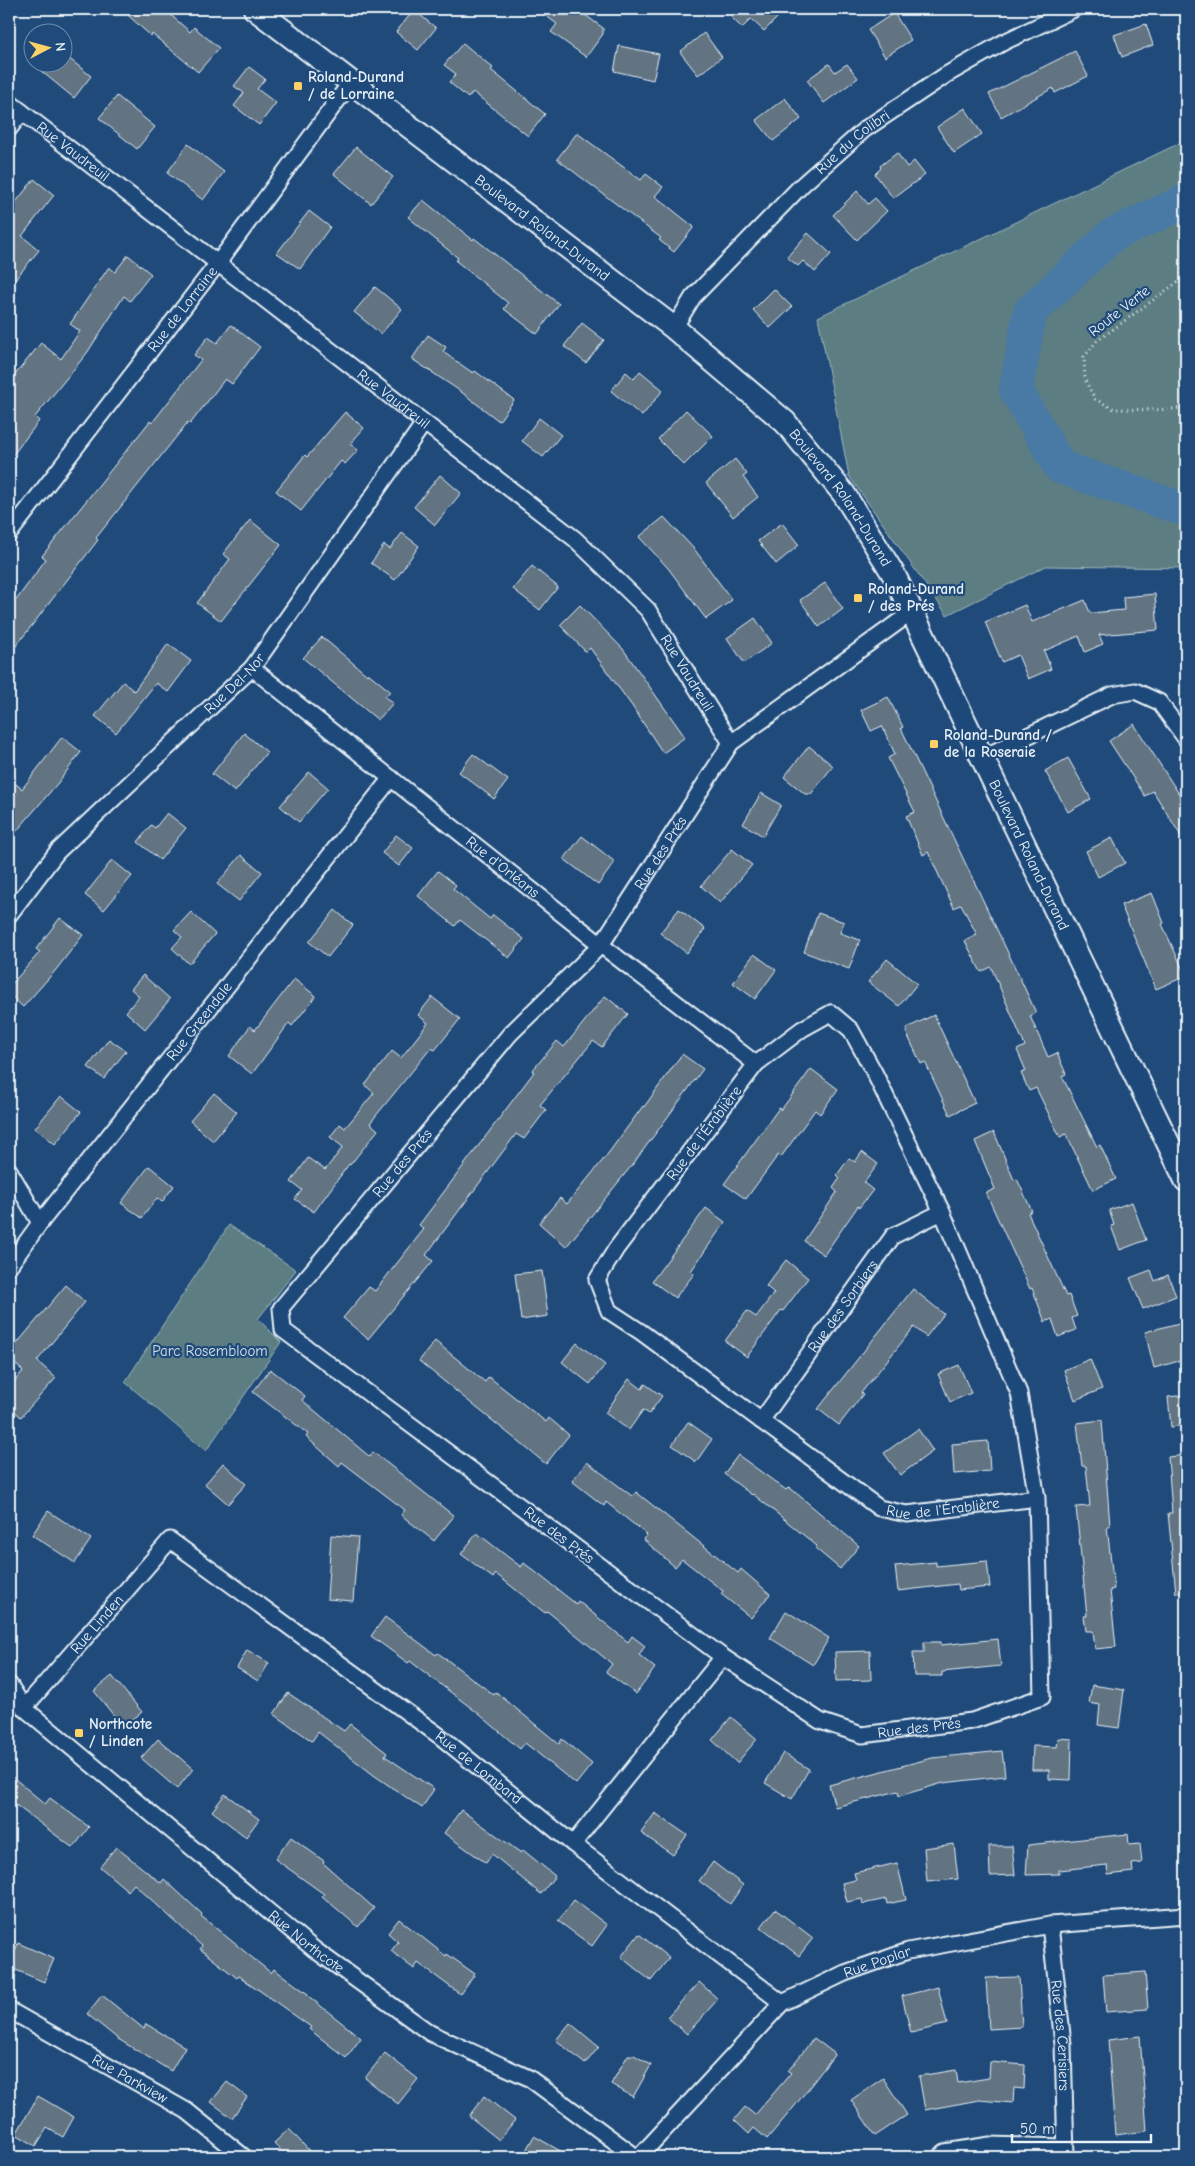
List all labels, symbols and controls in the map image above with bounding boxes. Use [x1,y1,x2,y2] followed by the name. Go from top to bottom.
[22,22,72,72] north arrow
[52,41,69,52] text: N
[308,68,404,103] place label: Roland-Durand / de Lorraine
[292,80,304,92] marker: Roland-Durand / de Lorraine
[812,106,893,178] street label: Rue du Colibri
[33,118,113,185] street label: Rue Vaudreuil
[471,171,613,285] street label: Boulevard Roland-Durand
[144,262,221,356] street label: Rue de Lorraine
[1085,281,1154,340] street label: Route Verte
[354,365,434,433] street label: Rue Vaudreuil
[785,425,895,570] street label: Boulevard Roland-Durand
[868,580,964,615] place label: Roland-Durand / des Prés
[852,592,864,604] marker: Roland-Durand / des Prés
[656,631,718,715] street label: Rue Vaudreuil
[200,649,269,718] street label: Rue Del-Nor
[944,726,1052,761] place label: Roland-Durand / de la Roseraie
[928,738,940,750] marker: Roland-Durand / de la Roseraie
[985,777,1073,933] street label: Boulevard Roland-Durand
[630,813,690,893] street label: Rue des Prés
[462,832,543,902] street label: Rue d'Orléans
[163,978,236,1064] street label: Rue Greendale
[662,1081,746,1184] street label: Rue de l'Érablière
[368,1125,436,1201] street label: Rue des Prés
[804,1257,882,1356] street label: Rue des Sorbiers
[152,1342,268,1360] park label: Parc Rosembloom
[885,1494,1001,1524] street label: Rue de l'Érablière
[520,1503,598,1567] street label: Rue des Prés
[66,1591,127,1657] street label: Rue Linden
[876,1714,962,1742] street label: Rue des Prés
[89,1715,152,1750] place label: Northcote / Linden
[73,1727,85,1739] marker: Northcote / Linden
[432,1727,526,1808] street label: Rue de Lombard
[265,1906,348,1978] street label: Rue Northcote
[841,1942,913,1982] street label: Rue Poplar
[1047,1979,1073,2091] street label: Rue des Cerisiers
[89,2050,171,2107] street label: Rue Parkview
[1012,2111,1151,2143] scale bar
[1020,2120,1055,2138] text: 50 m

